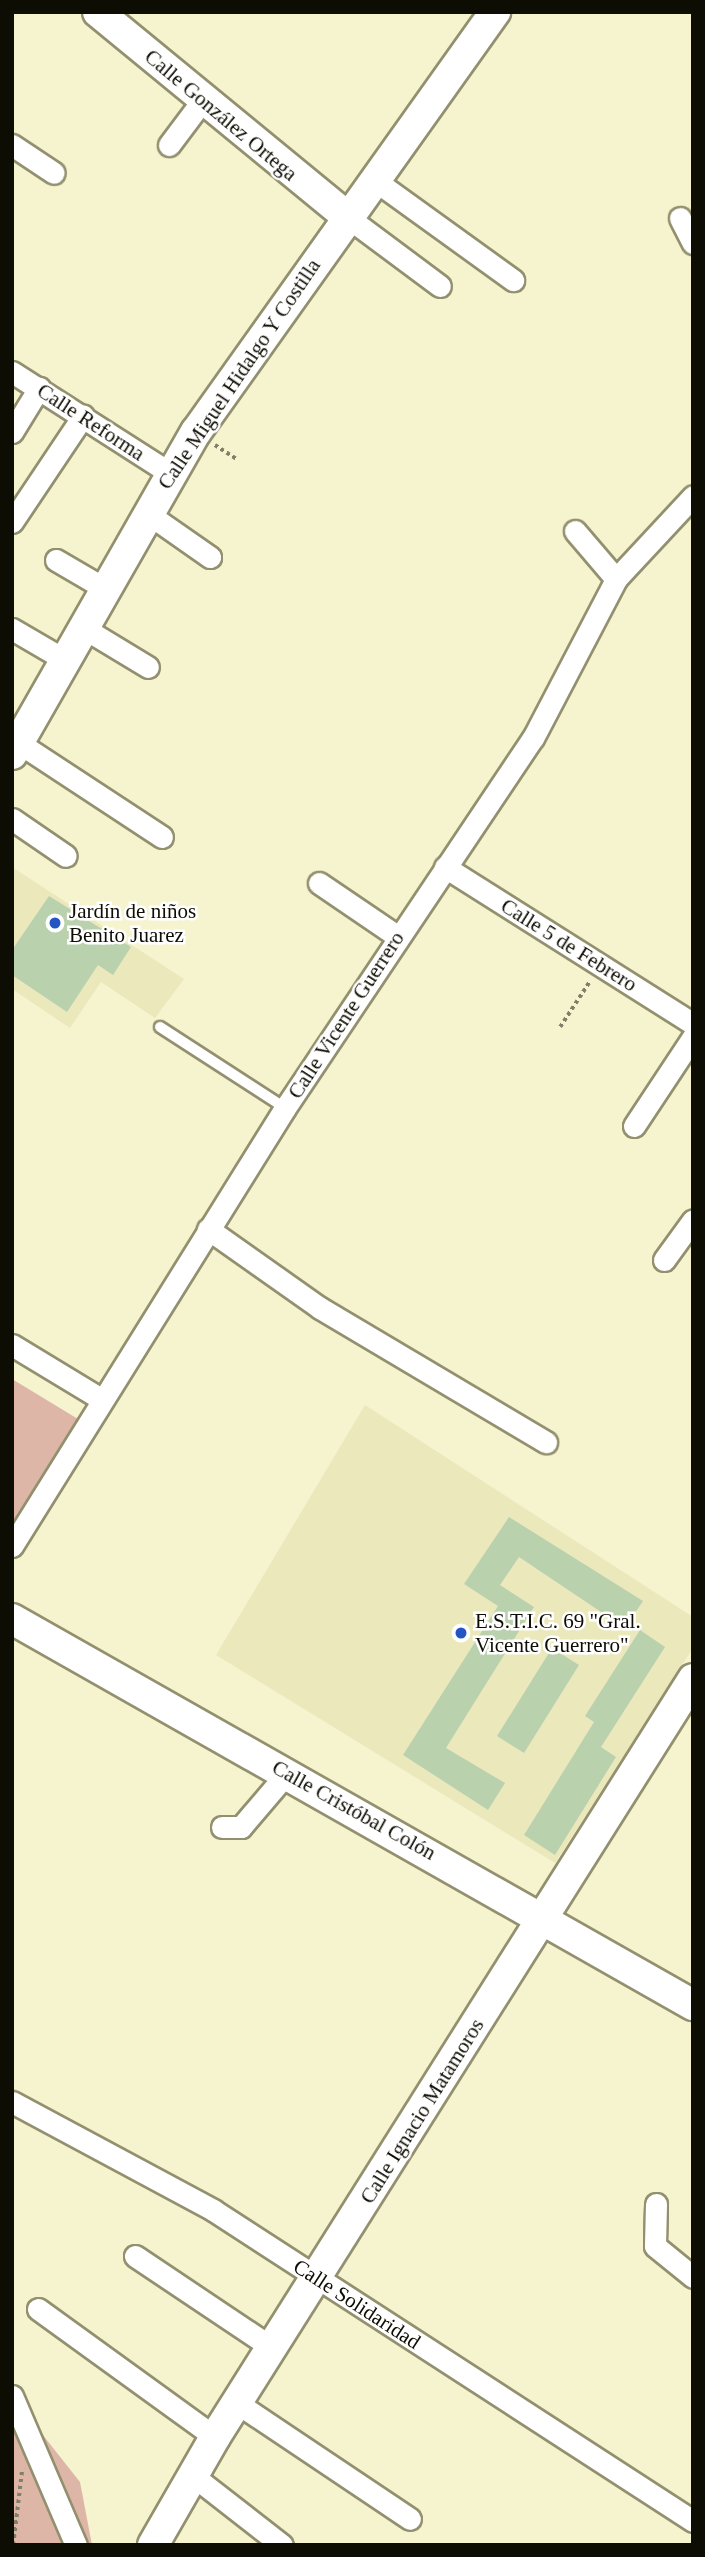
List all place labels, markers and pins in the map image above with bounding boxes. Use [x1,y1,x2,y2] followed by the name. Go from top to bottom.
[69,898,196,948] place label: Jardín de niños Benito Juarez
[47,915,63,931] marker: Jardín de niños Benito Juarez
[475,1608,641,1658] place label: E.S.T.I.C. 69 "Gral. Vicente Guerrero"
[453,1625,469,1641] marker: E.S.T.I.C. 69 "Gral. Vicente Guerrero"

